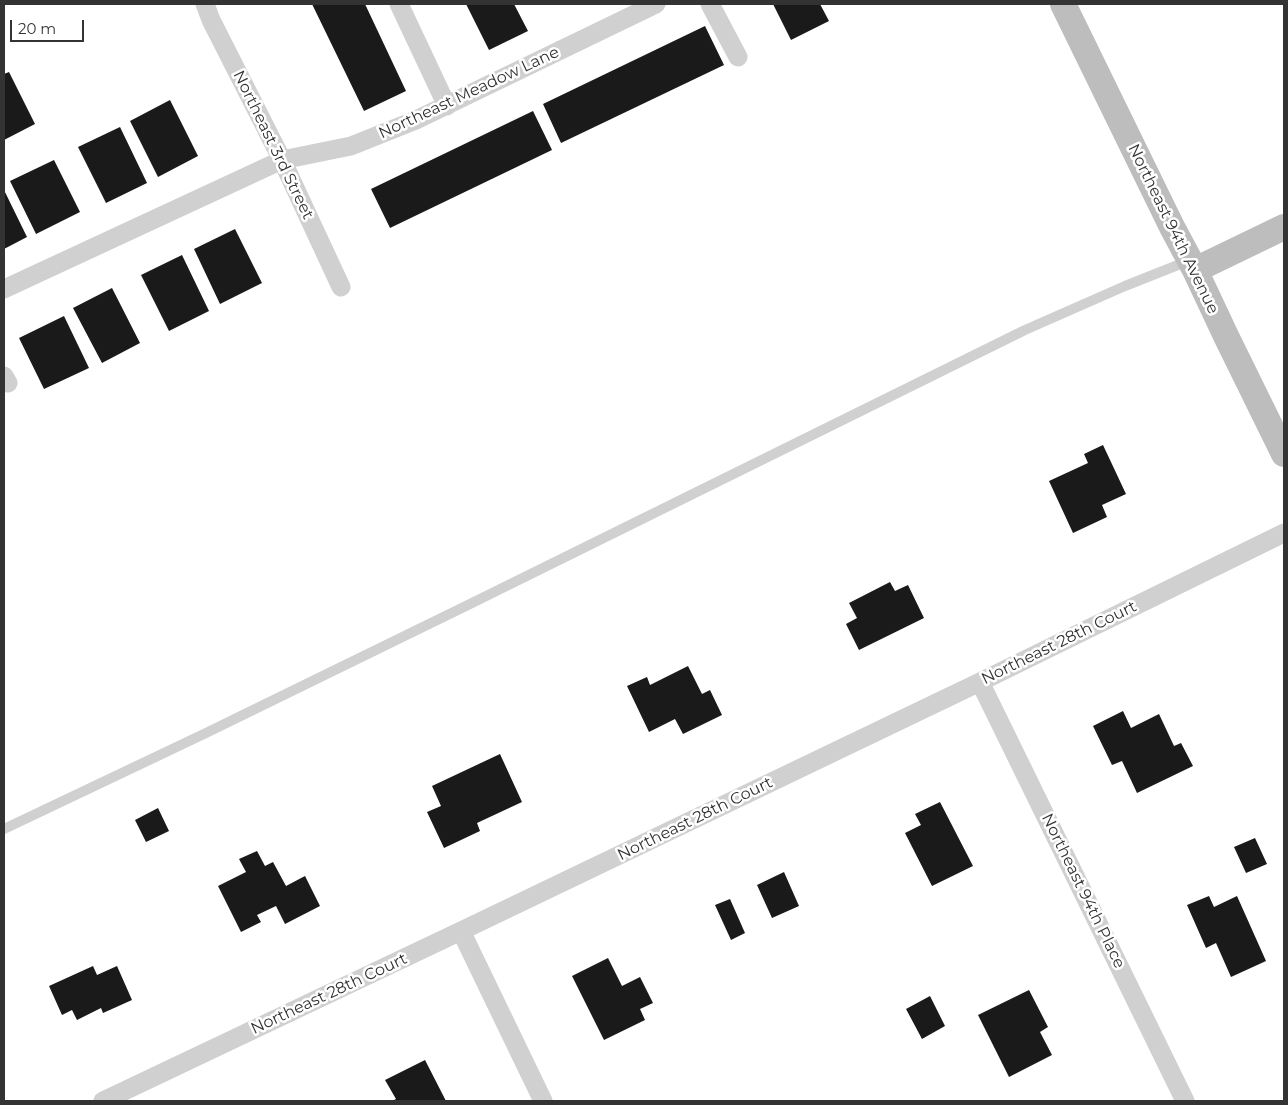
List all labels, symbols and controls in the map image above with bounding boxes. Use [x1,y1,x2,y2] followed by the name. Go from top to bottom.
[12,10,86,42] scale bar
[18,19,56,38] text: 20 m
[376,43,562,143] street label: Northeast Meadow Lane
[229,68,317,222] street label: Northeast 3rd Street
[1123,141,1223,317] street label: Northeast 94th Avenue
[978,597,1140,689] street label: Northeast 28th Court
[614,773,776,865] street label: Northeast 28th Court
[1037,810,1129,972] street label: Northeast 94th Place
[248,949,410,1039] street label: Northeast 28th Court

